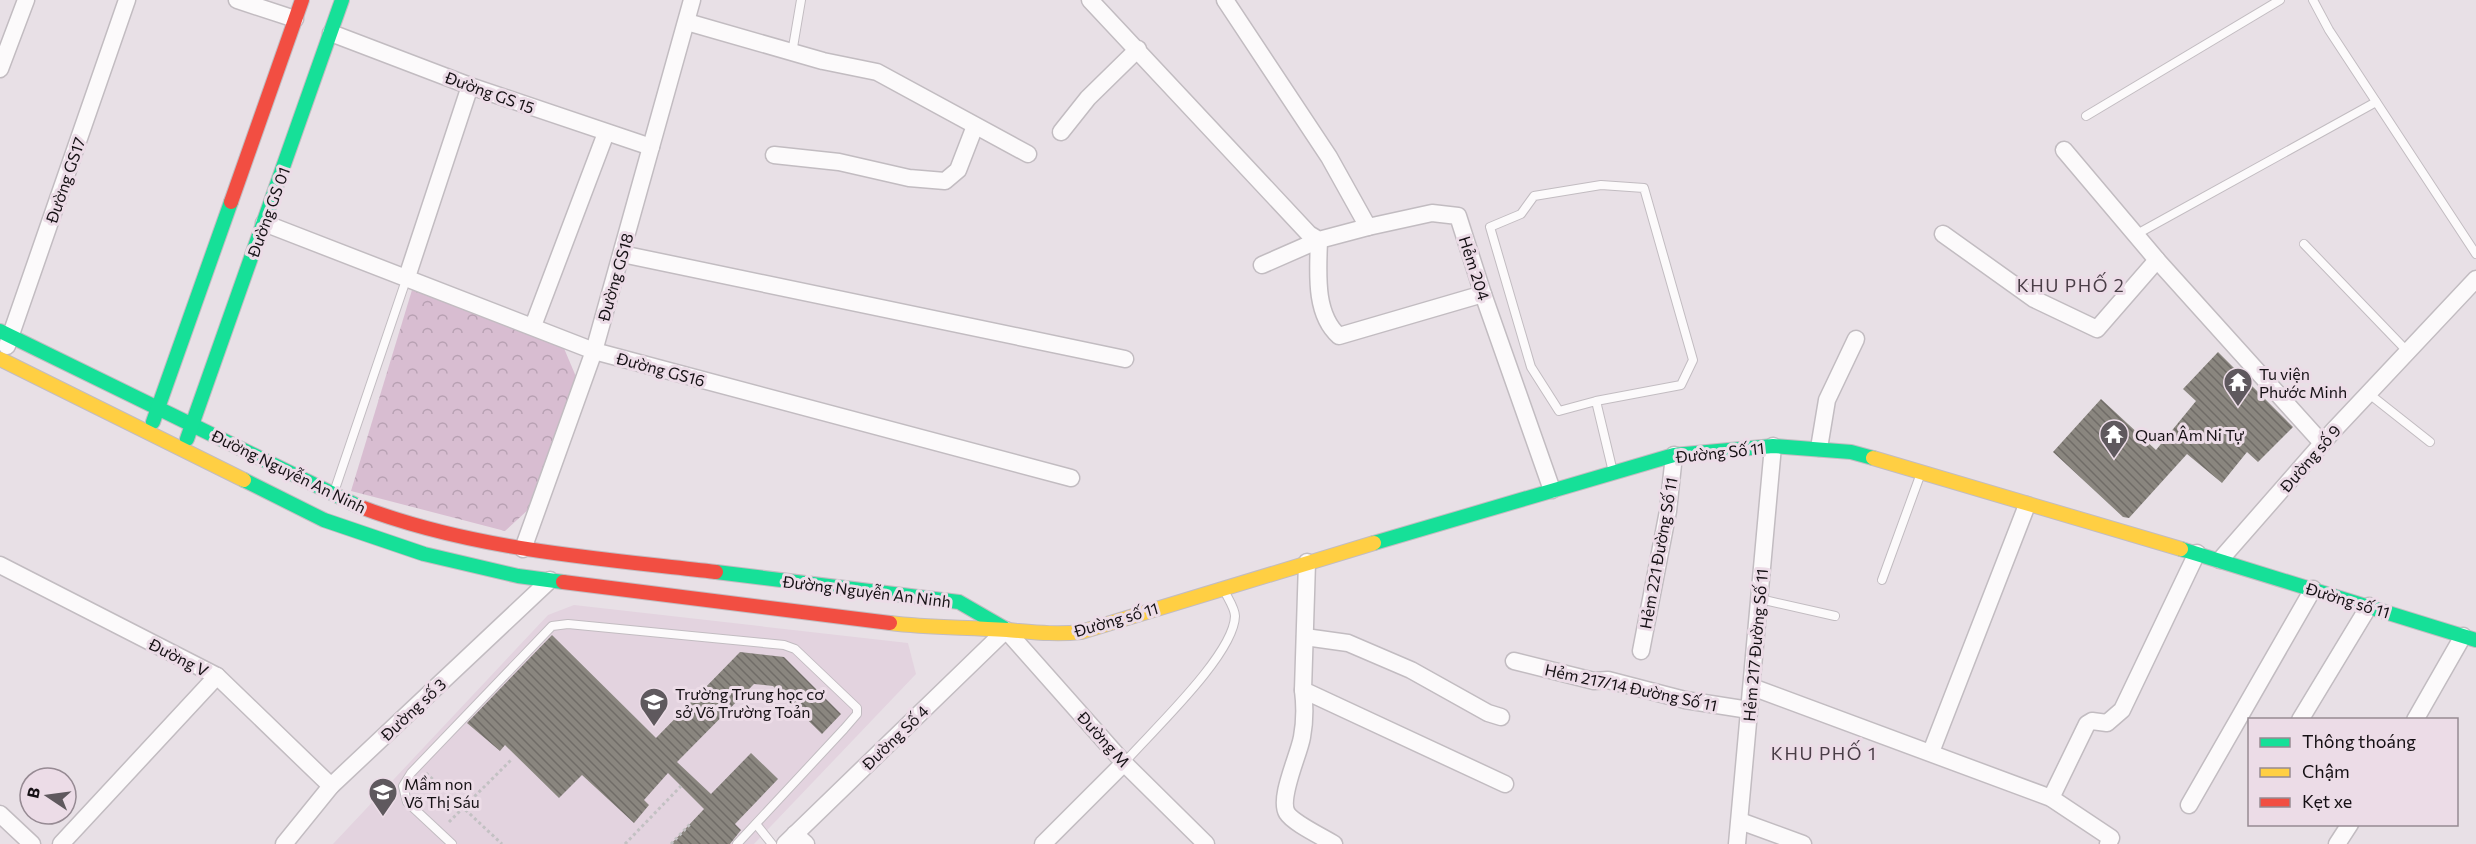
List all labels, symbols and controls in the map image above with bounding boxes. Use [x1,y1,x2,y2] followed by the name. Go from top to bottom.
[442,67,537,117] street label: Đường GS 15
[41,135,89,226] street label: Đường GS17
[243,164,293,261] street label: Đường GS 01
[593,231,637,324] street label: Đường GS18
[1456,234,1494,303] street label: Hẻm 204
[2017,272,2125,296] district label: KHU PHỐ 2
[614,348,707,390] street label: Đường GS16
[2259,364,2347,401] place label: Tu viện Phước Minh
[2222,366,2254,408] temple icon: Tu viện Phước Minh
[2098,418,2130,460] temple icon: Quan Âm Ni Tự
[2275,421,2344,496] street label: Đường số 9
[208,425,369,517] street label: Đường Nguyễn An Ninh
[2135,425,2245,444] place label: Quan Âm Ni Tự
[1674,438,1765,466] street label: Đường Số 11
[1635,476,1681,630] street label: Hẻm 221 Đường Số 11
[1739,568,1771,722] street label: Hẻm 217 Đường Số 11
[781,571,952,611] street label: Đường Nguyễn An Ninh
[2303,578,2392,622] street label: Đường số 11
[1071,598,1160,640] street label: Đường số 11
[145,634,212,680] street label: Đường V
[1543,659,1719,715] street label: Hẻm 217/14 Đường Số 11
[376,674,449,745] street label: Đường số 3
[675,684,825,721] place label: Trường Trung học cơ sở Võ Trường Toản
[638,686,670,728] school or university icon: Trường Trung học cơ sở Võ Trường Toản
[857,701,932,774] street label: Đường Số 4
[1073,707,1134,771] street label: Đường M
[2248,718,2458,826] legend
[2302,730,2416,752] text: Thông thoáng
[1771,740,1877,764] district label: KHU PHỐ 1
[2302,760,2350,782] text: Chậm
[18,766,78,826] north arrow
[404,774,480,811] place label: Mầm non Võ Thị Sáu
[367,776,399,818] school or university icon: Mầm non Võ Thị Sáu
[22,785,43,800] text: B
[2302,790,2352,812] text: Kẹt xe

